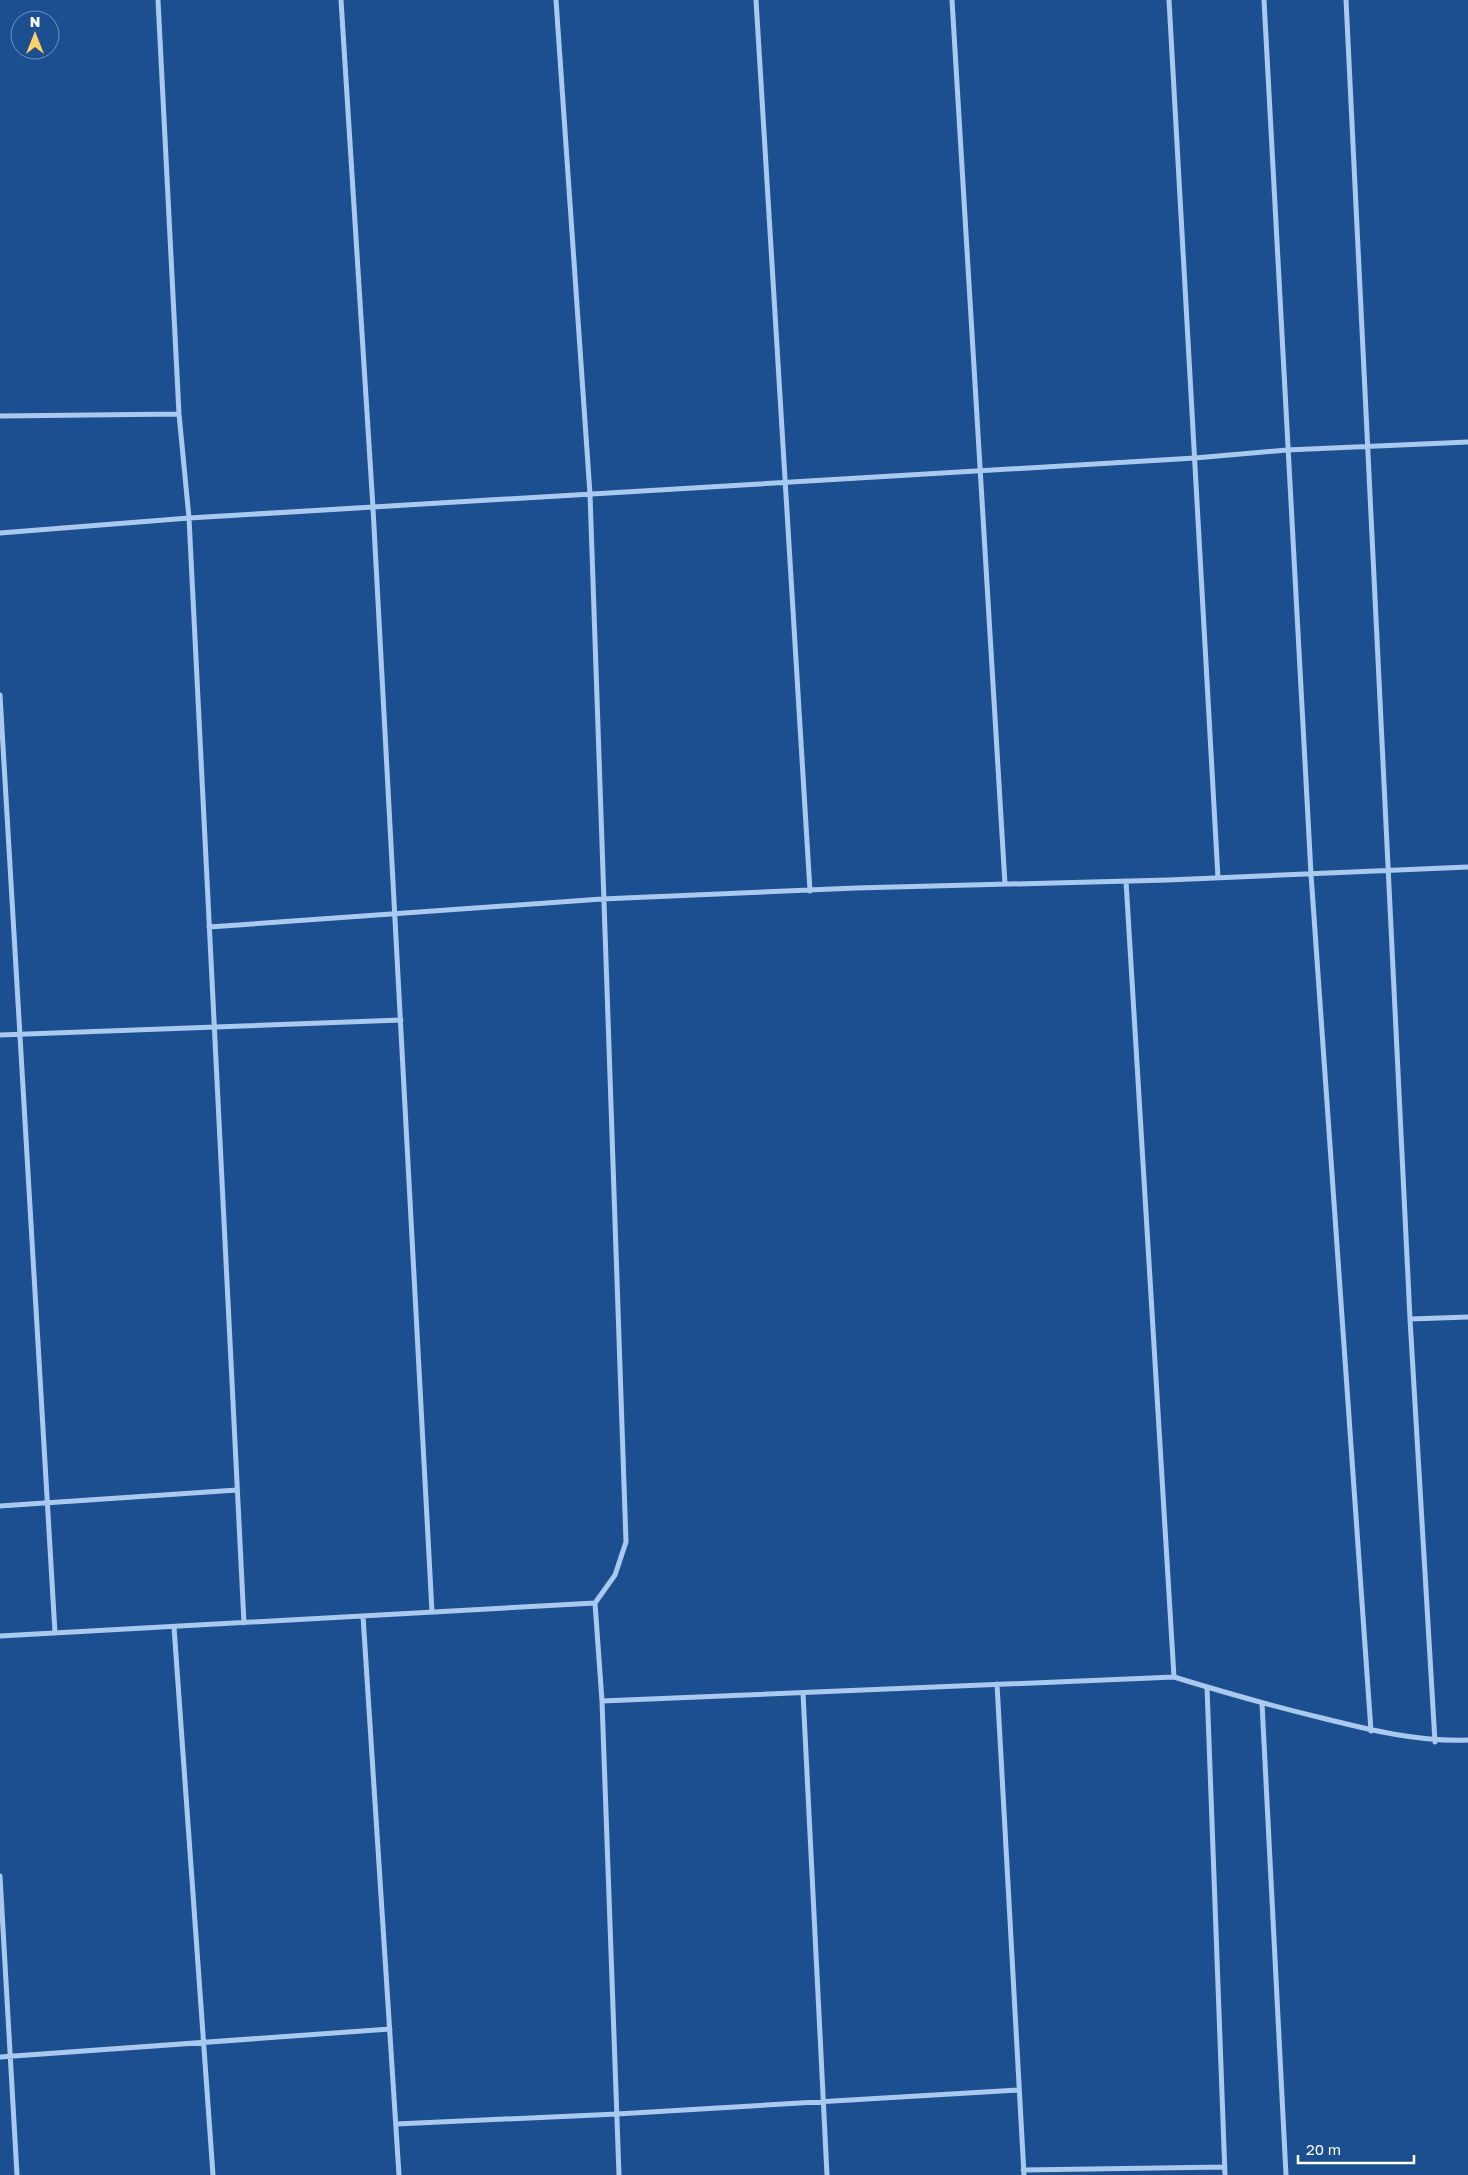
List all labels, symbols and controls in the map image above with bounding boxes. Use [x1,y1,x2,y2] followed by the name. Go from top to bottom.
[10,10,60,60] north arrow
[30,13,40,30] text: N
[1298,2132,1414,2164] scale bar
[1306,2140,1341,2158] text: 20 m

